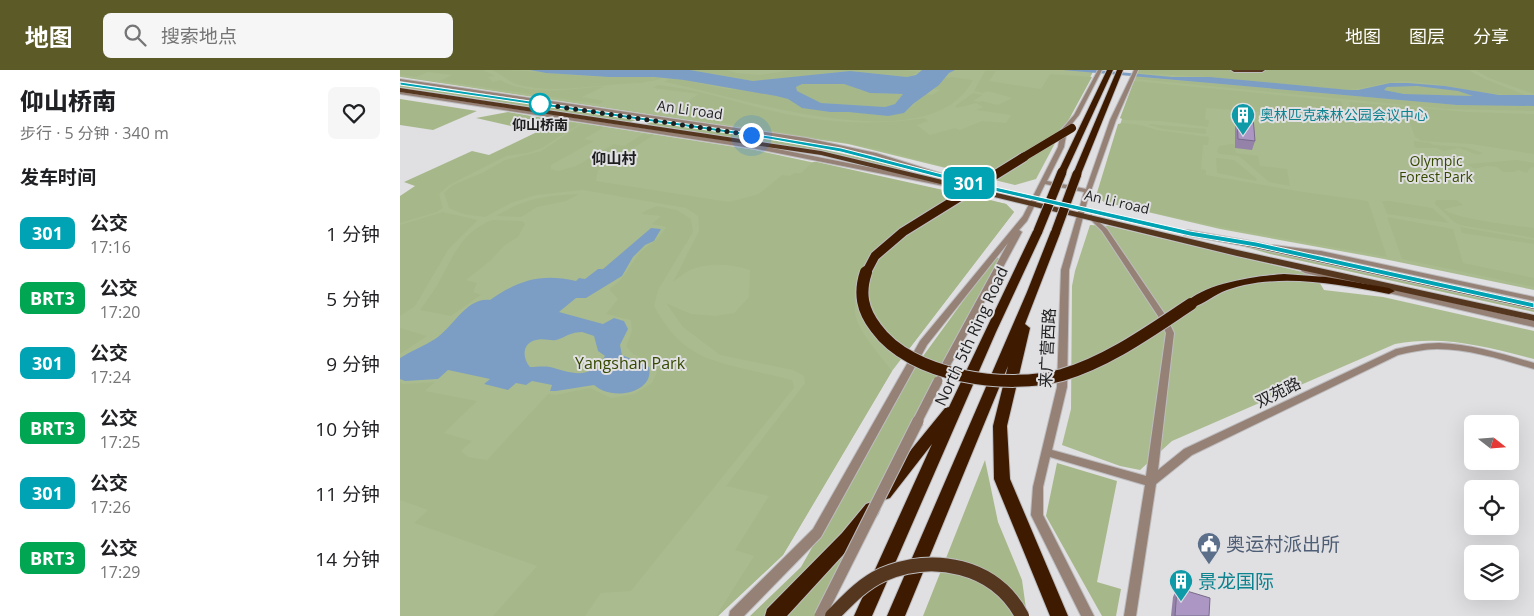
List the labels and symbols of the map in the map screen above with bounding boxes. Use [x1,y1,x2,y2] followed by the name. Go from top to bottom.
[529,93,551,115] marker: 仰山桥南
[656,96,724,124] street label: An Li road
[1230,102,1256,136] building icon: 奥林匹克森林公园会议中心
[1260,105,1428,124] place label: 奥林匹克森林公园会议中心
[512,115,568,134] place label: 仰山桥南
[739,123,764,148] your location
[591,148,637,168] district label: 仰山村
[1399,151,1474,186] park label: Olympic Forest Park
[940,167,998,199] line badge: 301
[1083,185,1151,218] street label: An Li road
[929,263,1013,409] street label: North 5th Ring Road
[1034,307,1060,389] street label: 来广营西路
[575,352,686,374] park label: Yangshan Park
[1252,372,1304,412] street label: 双苑路
[1464,415,1519,470] north arrow
[1196,531,1222,565] public building icon: 奥运村派出所
[1226,531,1340,557] place label: 奥运村派出所
[1168,568,1194,602] building icon: 景龙国际
[1198,568,1274,594] place label: 景龙国际

